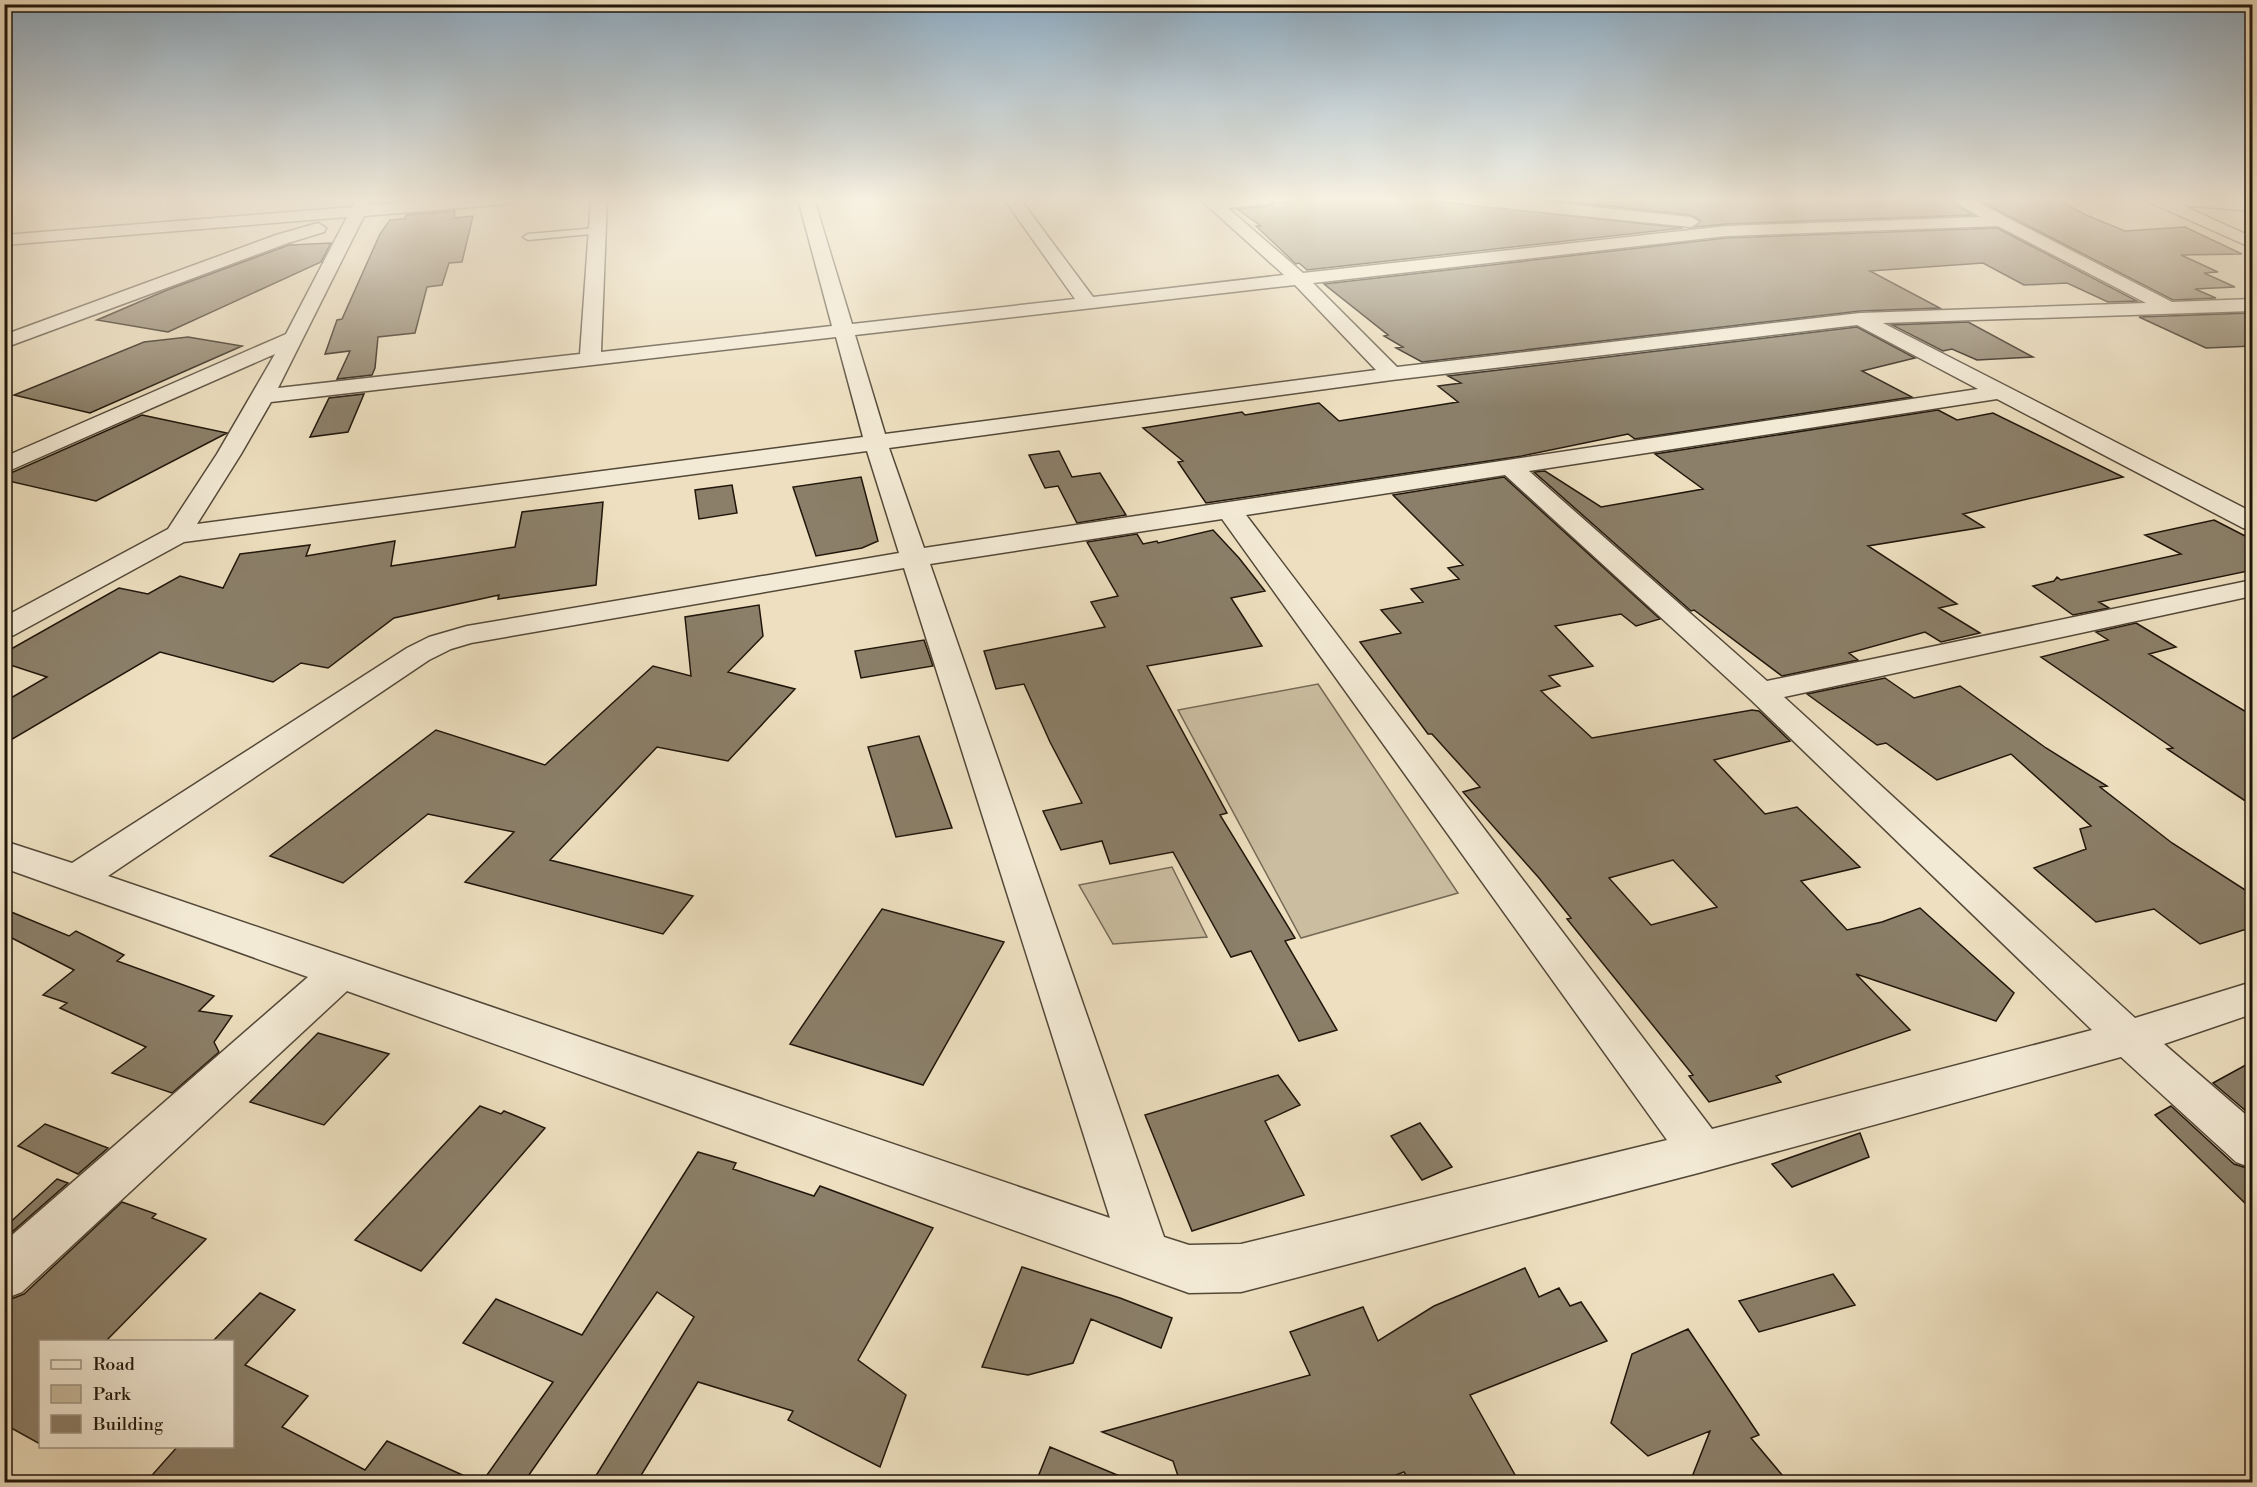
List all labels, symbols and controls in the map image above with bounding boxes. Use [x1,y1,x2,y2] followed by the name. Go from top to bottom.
[39,1340,234,1448] legend
[93,1353,136,1376] text: Road
[93,1383,132,1406] text: Park
[92,1413,164,1436] text: Building

